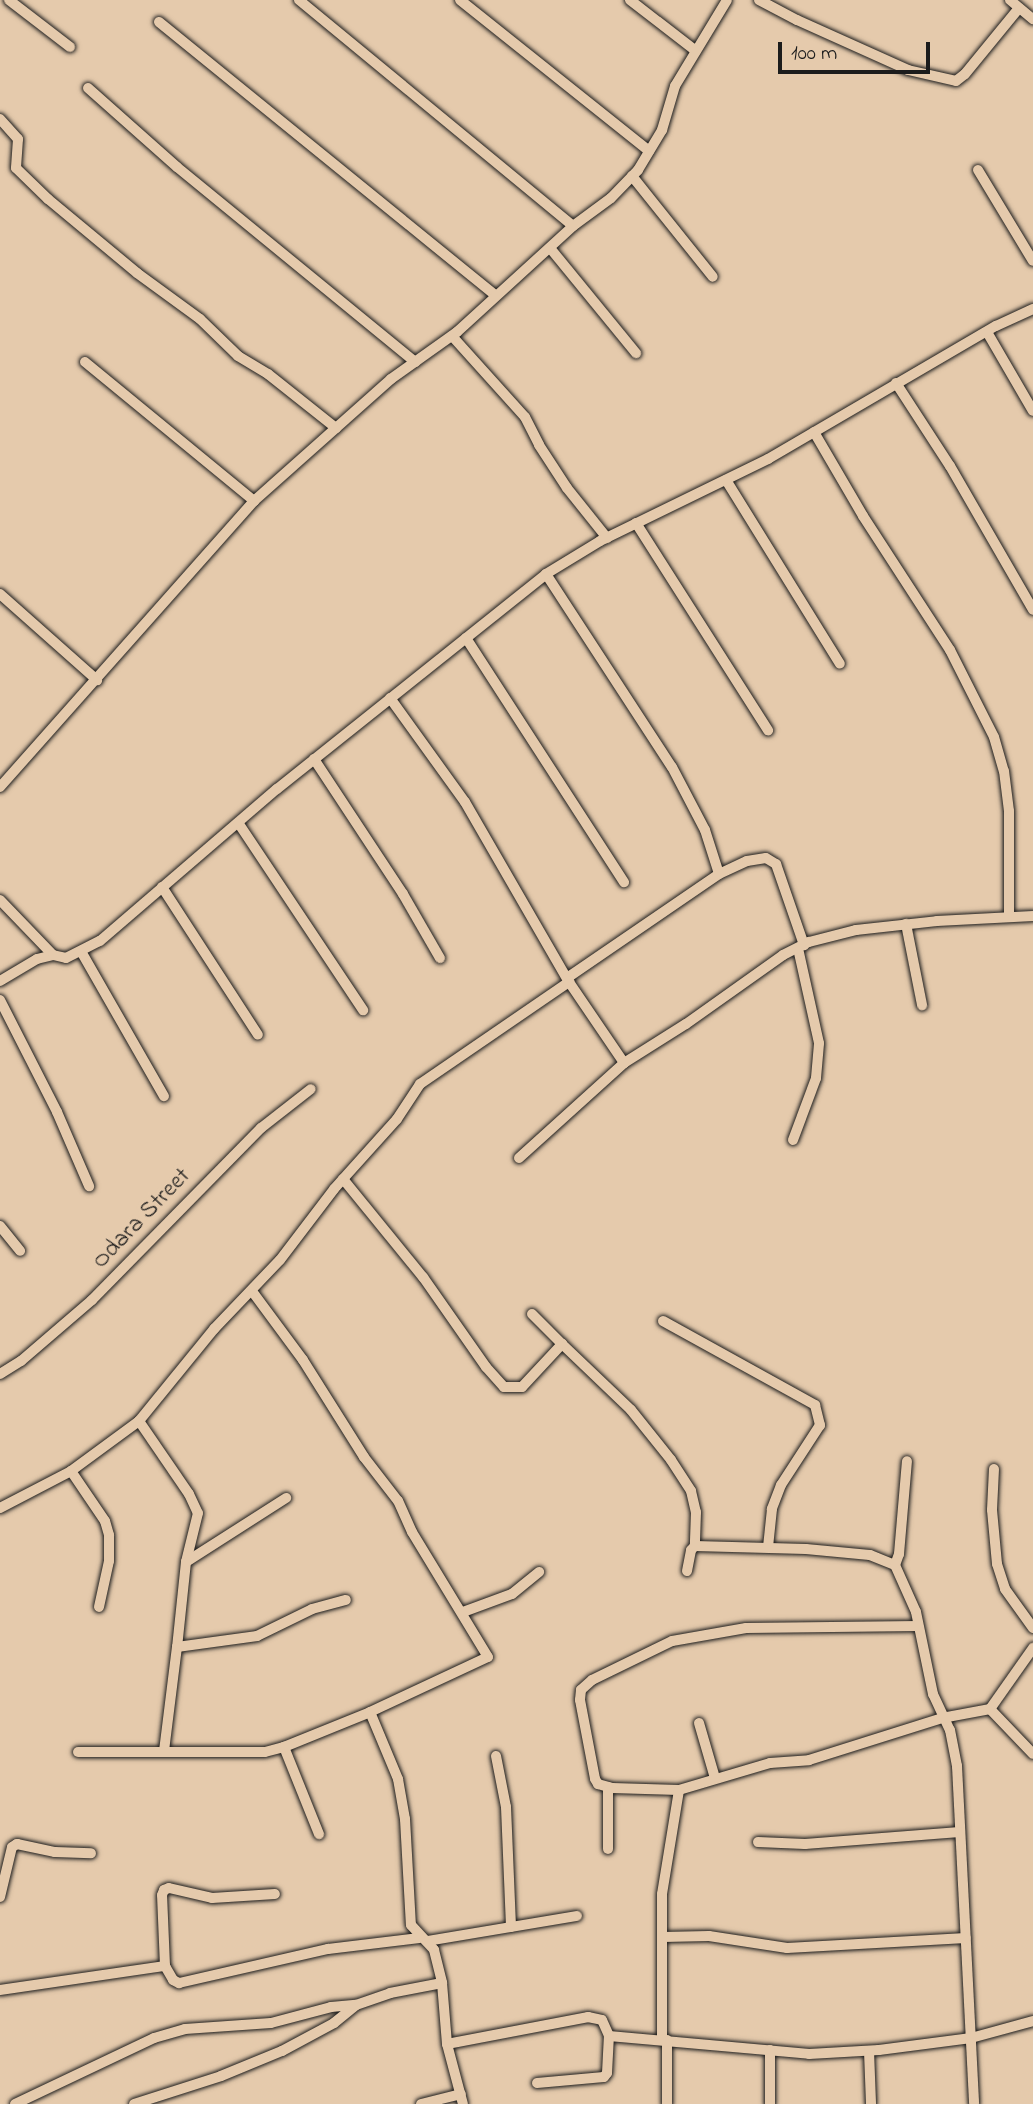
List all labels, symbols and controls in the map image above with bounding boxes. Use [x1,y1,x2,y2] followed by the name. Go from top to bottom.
[781,28,933,72] scale bar
[791,39,837,69] text: 100 m
[87,1163,197,1275] street label: Odara Street

